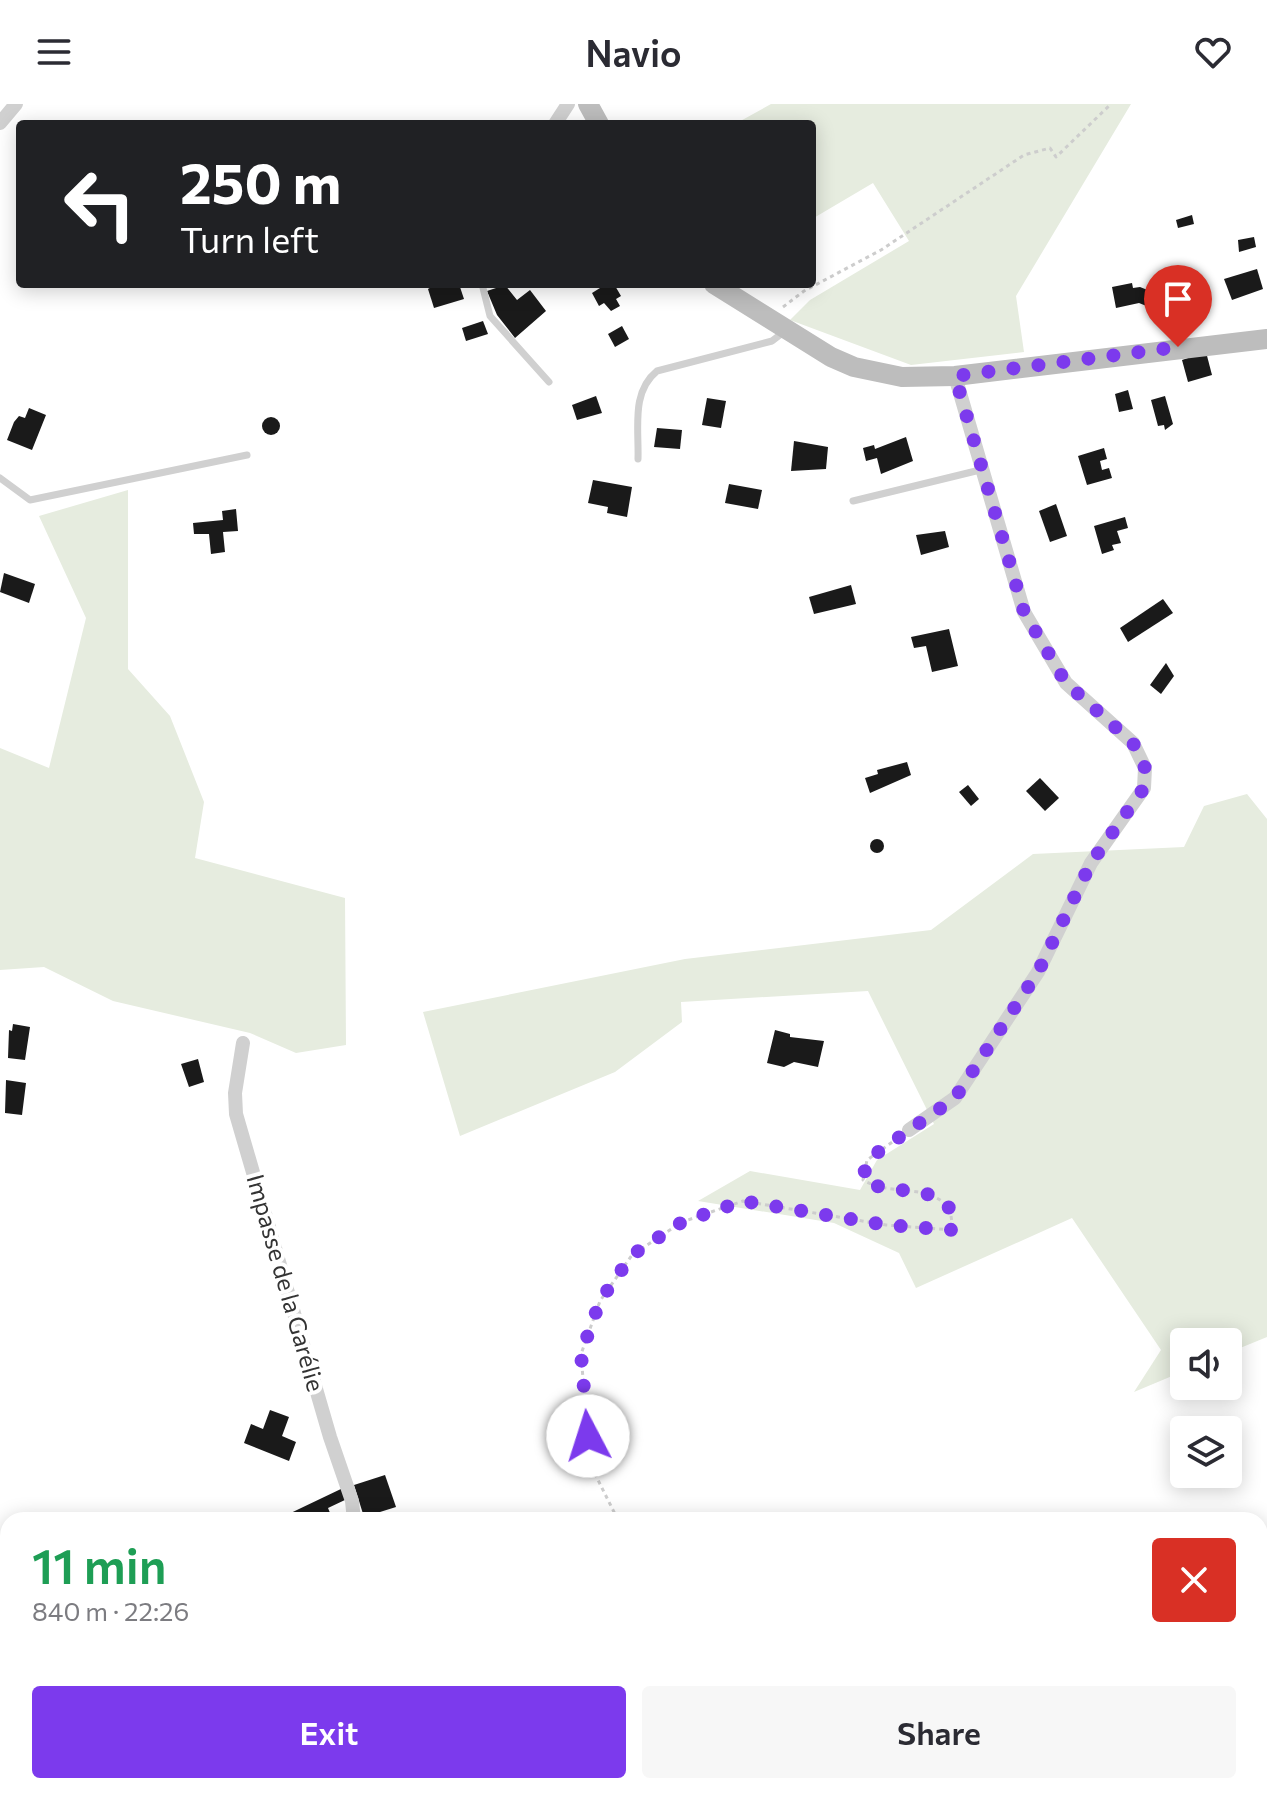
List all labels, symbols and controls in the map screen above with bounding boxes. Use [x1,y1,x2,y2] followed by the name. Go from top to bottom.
[32,30,76,74] icon: menu
[585,30,682,74] text: Navio
[1191,30,1235,74] icon: heart
[180,147,341,216] text: 250 m
[48,152,152,256] icon: left
[180,216,319,260] text: Turn left
[1144,265,1212,347] pin
[1156,277,1200,321] icon: arrive
[242,1171,331,1395] street label: Impasse de la Garélie
[1170,1328,1242,1488] map controls
[1170,1328,1242,1400] button: sound
[546,1394,630,1478] position arrow
[1170,1416,1242,1488] button: layers
[32,1535,166,1594] text: 11 min
[1152,1538,1236,1622] button: close
[32,1595,189,1626] text: 840 m · 22:26
[32,1686,626,1778] button: Exit
[642,1686,1236,1778] button: Share

